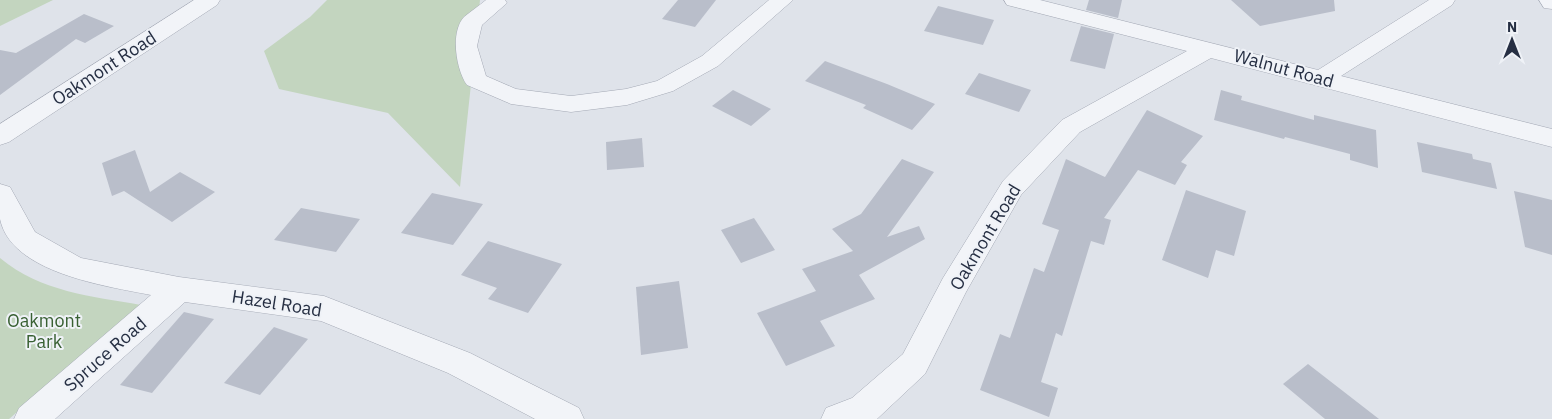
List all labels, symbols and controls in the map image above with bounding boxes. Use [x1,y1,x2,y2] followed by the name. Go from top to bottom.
[1487,15,1537,65] north arrow
[1507,18,1517,36] text: N
[47,26,161,110] street label: Oakmont Road
[1231,44,1337,92] street label: Walnut Road
[944,180,1026,294] street label: Oakmont Road
[230,285,324,321] street label: Hazel Road
[7,309,81,353] park label: Oakmont Park
[59,312,151,396] street label: Spruce Road

